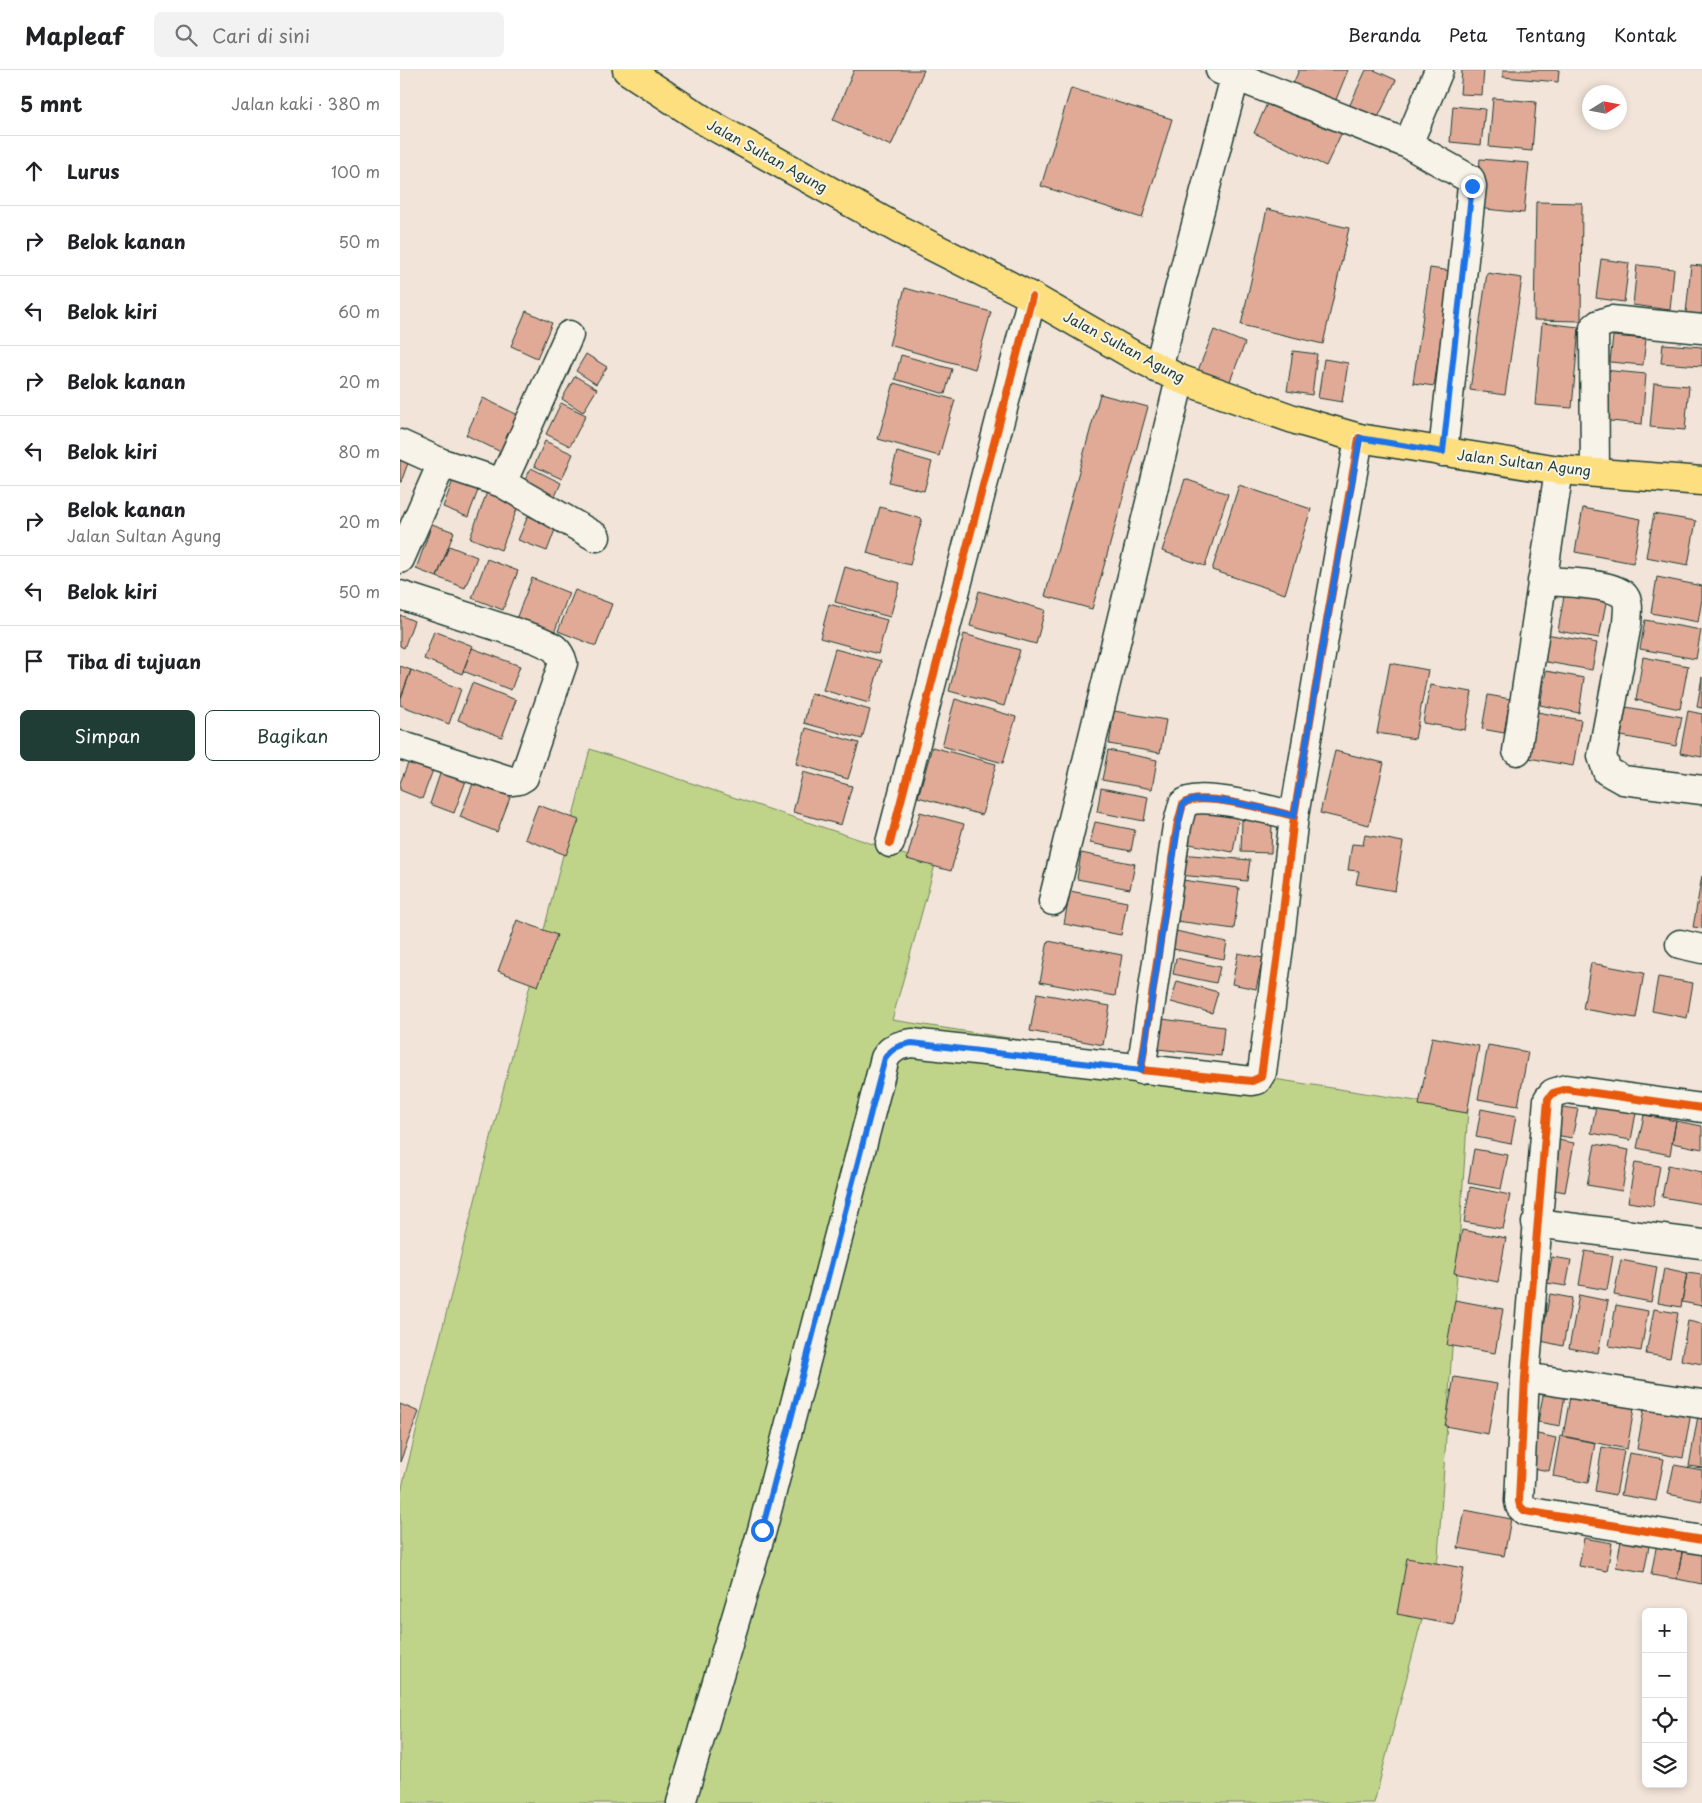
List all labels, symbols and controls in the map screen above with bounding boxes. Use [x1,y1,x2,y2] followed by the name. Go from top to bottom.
[154,12,504,57] search box
[25,17,124,53] text: Mapleaf
[172,21,200,49] icon: search
[212,21,310,49] text: Cari di sini
[1348,21,1421,48] text: Beranda
[1449,21,1487,48] text: Peta
[1515,21,1586,48] text: Tentang
[1614,21,1677,48] text: Kontak
[1582,85,1627,130] north arrow
[20,87,83,119] text: 5 mnt
[231,91,380,115] text: Jalan kaki · 380 m
[703,114,831,197] street label: Jalan Sultan Agung
[20,157,48,185] icon: ahead
[67,157,120,185] text: Lurus
[331,159,380,183] text: 100 m
[1461,175,1484,198] route end
[20,227,48,255] icon: right
[67,227,186,255] text: Belok kanan
[339,229,380,253] text: 50 m
[20,297,48,325] icon: left
[67,297,157,325] text: Belok kiri
[338,299,380,323] text: 60 m
[1060,306,1189,388] street label: Jalan Sultan Agung
[20,367,48,395] icon: right
[67,367,186,395] text: Belok kanan
[339,369,380,393] text: 20 m
[20,437,48,465] icon: left
[67,437,157,465] text: Belok kiri
[338,439,380,463] text: 80 m
[1456,444,1592,481] street label: Jalan Sultan Agung
[67,495,186,523] text: Belok kanan
[20,507,48,535] icon: right
[339,509,380,533] text: 20 m
[67,523,221,547] text: Jalan Sultan Agung
[20,577,48,605] icon: left
[67,577,157,605] text: Belok kiri
[339,579,380,603] text: 50 m
[20,647,48,675] icon: arrive
[67,647,201,675] text: Tiba di tujuan
[20,710,195,761] button: Simpan
[205,710,380,761] button: Bagikan
[751,1519,774,1542] route start
[1642,1608,1687,1788] map controls
[1642,1608,1687,1653] button: +
[1642,1653,1687,1698] button: −
[1642,1698,1687,1743] button: locate
[1642,1743,1687,1788] button: layers

